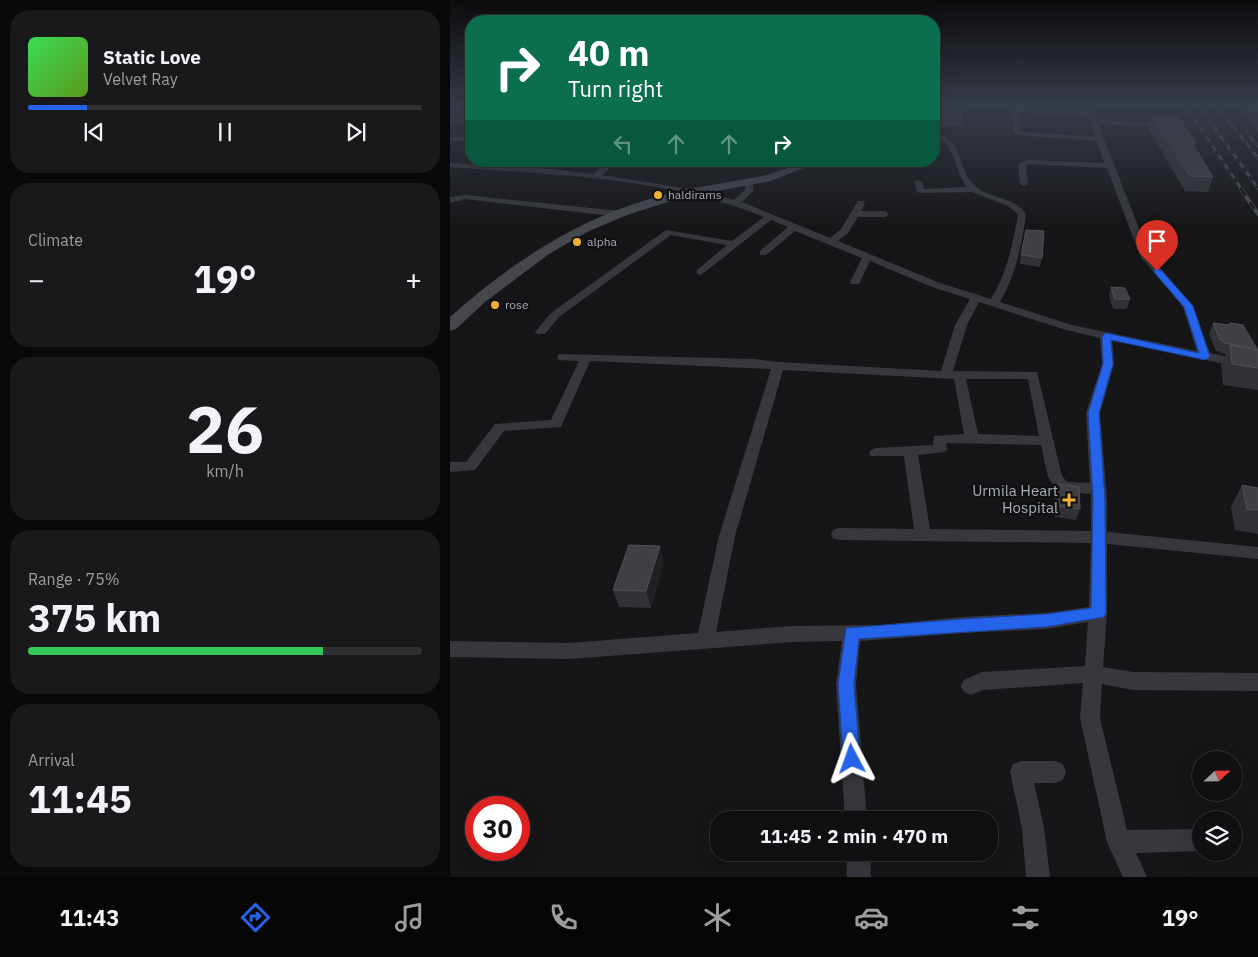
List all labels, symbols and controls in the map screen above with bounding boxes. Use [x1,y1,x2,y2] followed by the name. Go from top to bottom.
[568,30,650,76] text: 40 m
[485,35,550,100] icon: right
[103,45,201,69] text: Static Love
[103,69,178,89] text: Velvet Ray
[568,74,663,103] text: Turn right
[80,118,108,146] icon: previous
[211,118,239,146] icon: pause
[342,118,370,146] icon: next
[609,130,637,158] icon: left
[662,130,690,158] icon: ahead
[715,130,743,158] icon: ahead
[768,130,796,158] icon: right
[668,187,722,202] place label: haldirams
[652,189,664,201] marker: haldirams
[1136,220,1178,271] pin
[1143,227,1171,255] icon: arrive
[28,230,83,250] text: Climate
[587,234,617,249] place label: alpha
[571,236,583,248] marker: alpha
[193,254,257,303] text: 19°
[28,261,45,298] text: −
[405,261,422,298] text: +
[505,297,529,312] place label: rose
[489,299,501,311] marker: rose
[186,386,264,471] text: 26
[206,461,244,481] text: km/h
[972,481,1058,517] place label: Urmila Heart Hospital
[1062,493,1076,507] marker: Urmila Heart Hospital
[28,569,120,589] text: Range · 75%
[28,593,161,642] text: 375 km
[825,732,877,784] position arrow
[28,750,75,770] text: Arrival
[1192,751,1242,801] north arrow
[1192,751,1242,861] map controls
[28,774,132,823] text: 11:45
[465,796,530,861] speed limit sign: 30
[1192,811,1242,861] button: layers
[760,824,948,848] text: 11:45 · 2 min · 470 m
[238,900,273,935] icon: directions
[392,900,427,935] icon: music
[546,900,581,935] icon: phone
[700,900,735,935] icon: climate
[854,900,889,935] icon: car
[1008,900,1043,935] icon: filters
[59,903,120,932] text: 11:43
[1162,903,1198,932] text: 19°

